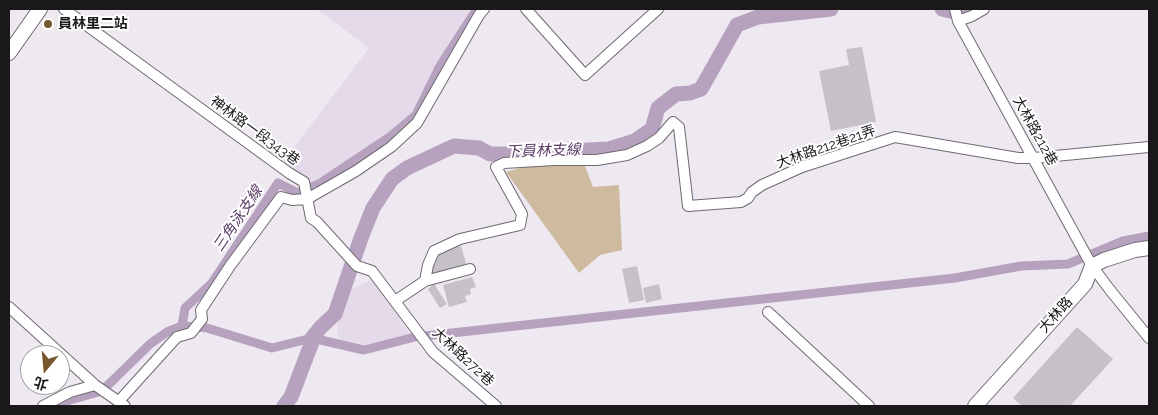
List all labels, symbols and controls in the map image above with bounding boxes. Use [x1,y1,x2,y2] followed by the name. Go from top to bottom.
[58,16,128,32] place label: 員林里二站
[42,18,54,30] marker: 員林里二站
[207,93,303,169] street label: 神林路一段343巷
[1009,93,1061,169] street label: 大林路212巷
[774,122,878,172] street label: 大林路212巷21弄
[505,141,581,161] water label: 下員林支線
[210,183,266,255] water label: 三角泳支線
[1036,294,1076,336] street label: 大林路
[429,324,497,390] street label: 大林路272巷
[20,345,70,395] north arrow
[32,374,50,393] text: 北

